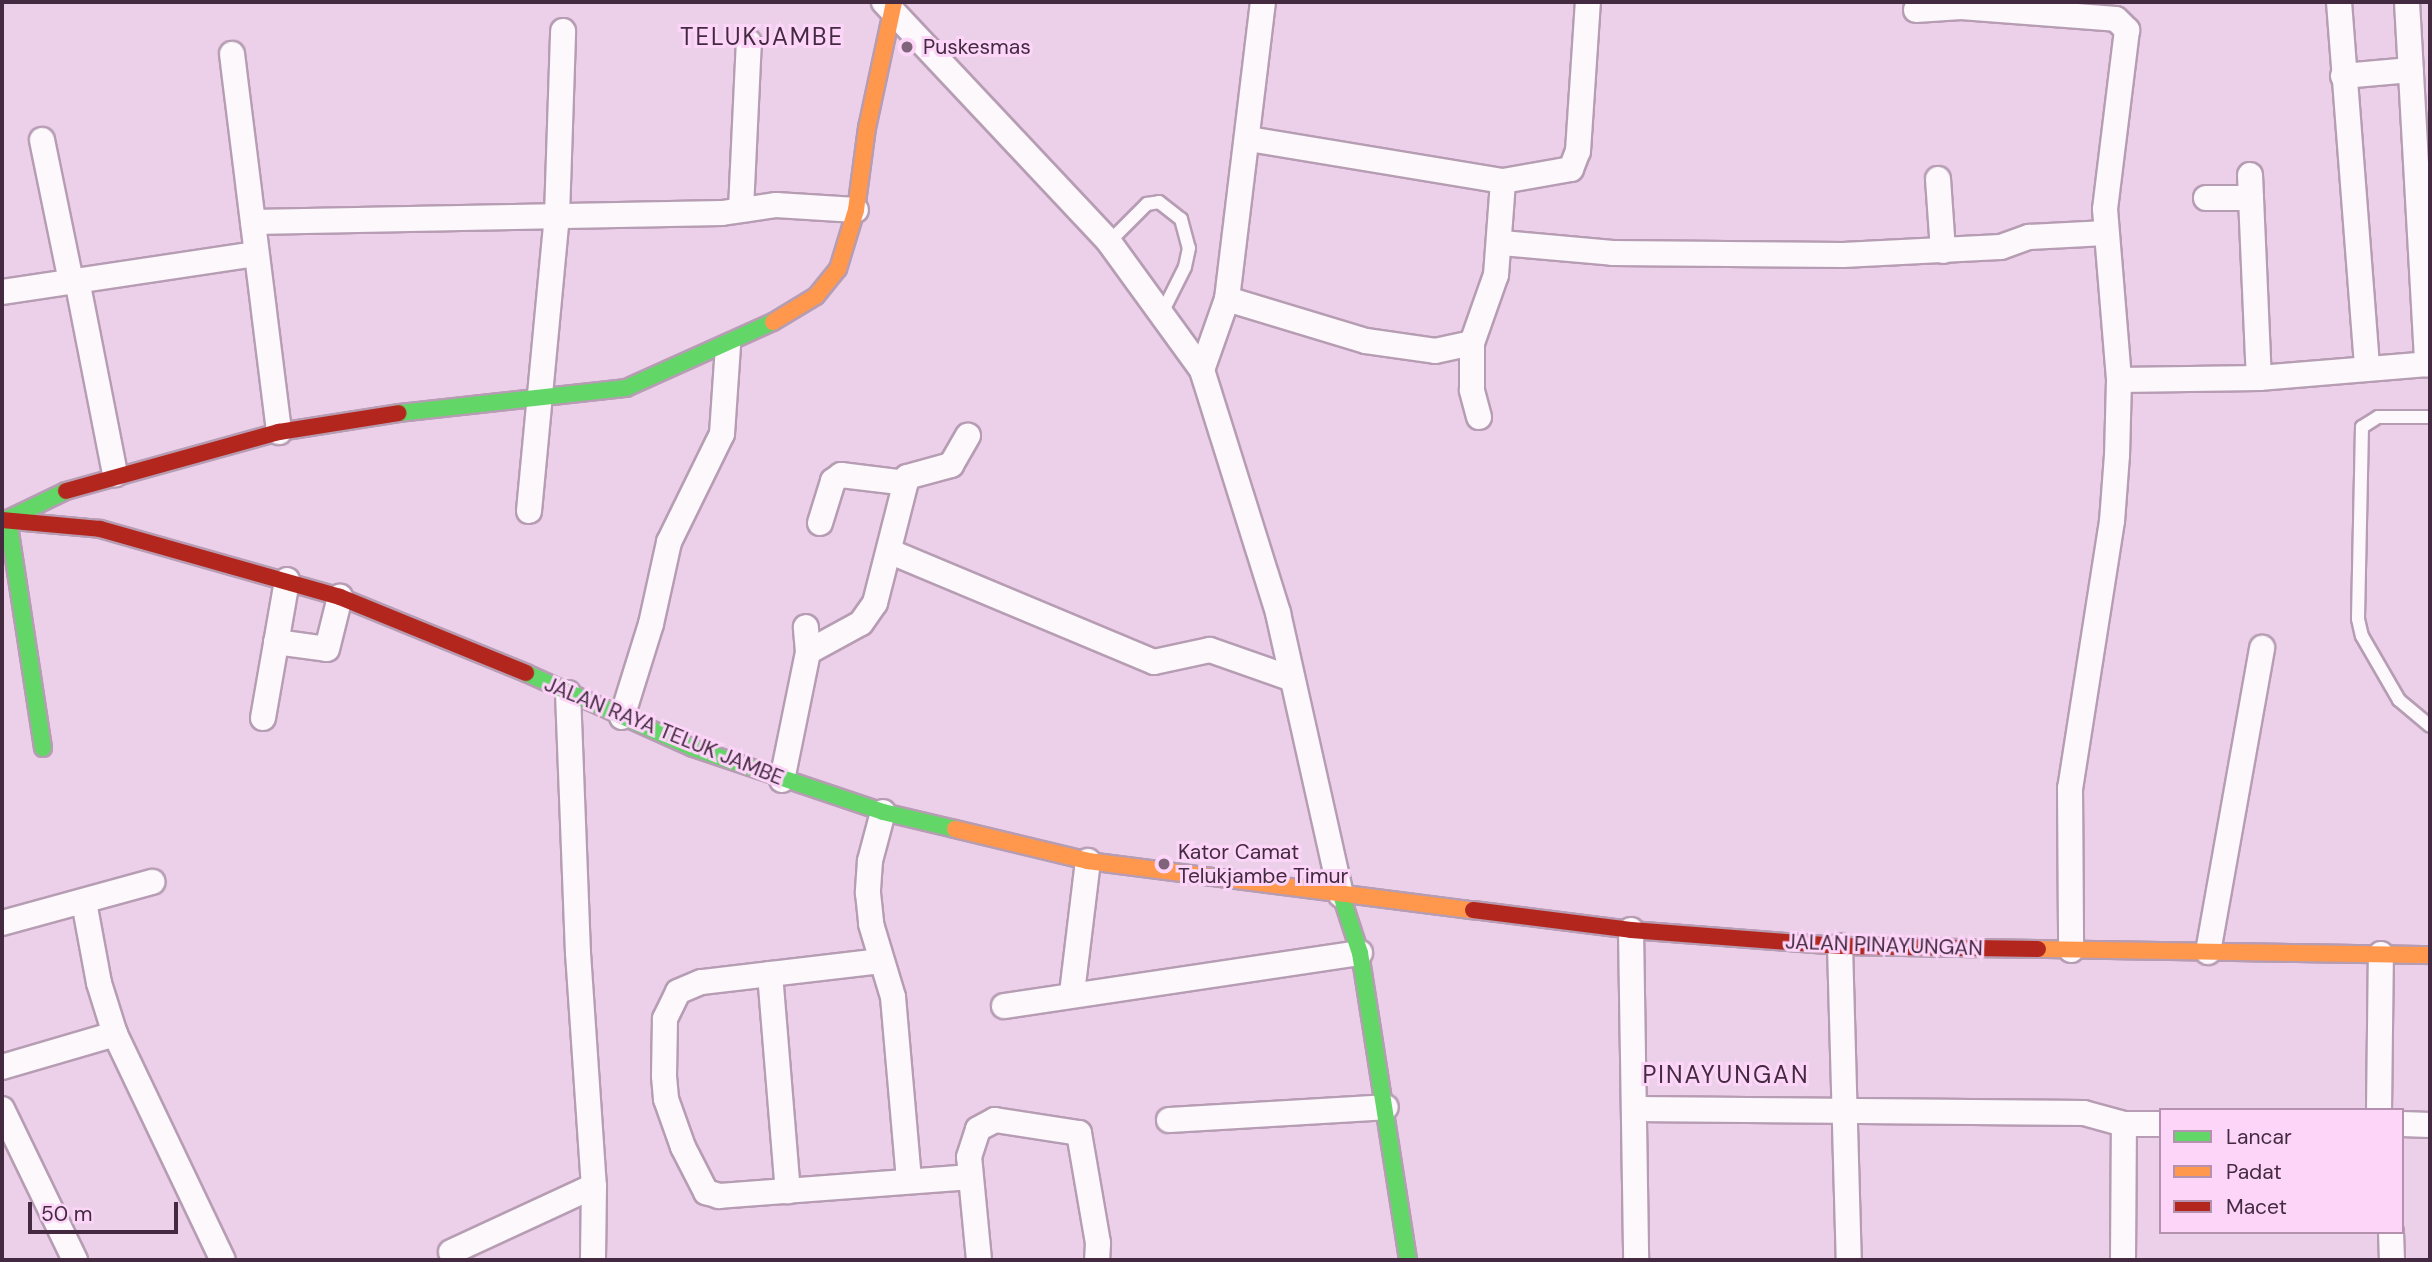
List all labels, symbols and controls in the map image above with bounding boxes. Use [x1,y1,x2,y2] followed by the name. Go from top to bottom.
[681,23,843,51] district label: TELUKJAMBE
[923,34,1031,60] place label: Puskesmas
[897,37,917,57] marker: Puskesmas
[541,671,787,791] street label: JALAN RAYA TELUK JAMBE
[1178,839,1348,889] place label: Kator Camat Telukjambe Timur
[1156,856,1172,872] marker: Kator Camat Telukjambe Timur
[1785,929,1983,961] street label: JALAN PINAYUNGAN
[1644,1061,1808,1089] district label: PINAYUNGAN
[2159,1108,2404,1234] legend
[2226,1123,2292,1151] text: Lancar
[2226,1158,2282,1186] text: Padat
[32,1188,182,1232] scale bar
[2226,1193,2287,1221] text: Macet
[41,1200,92,1228] text: 50 m

